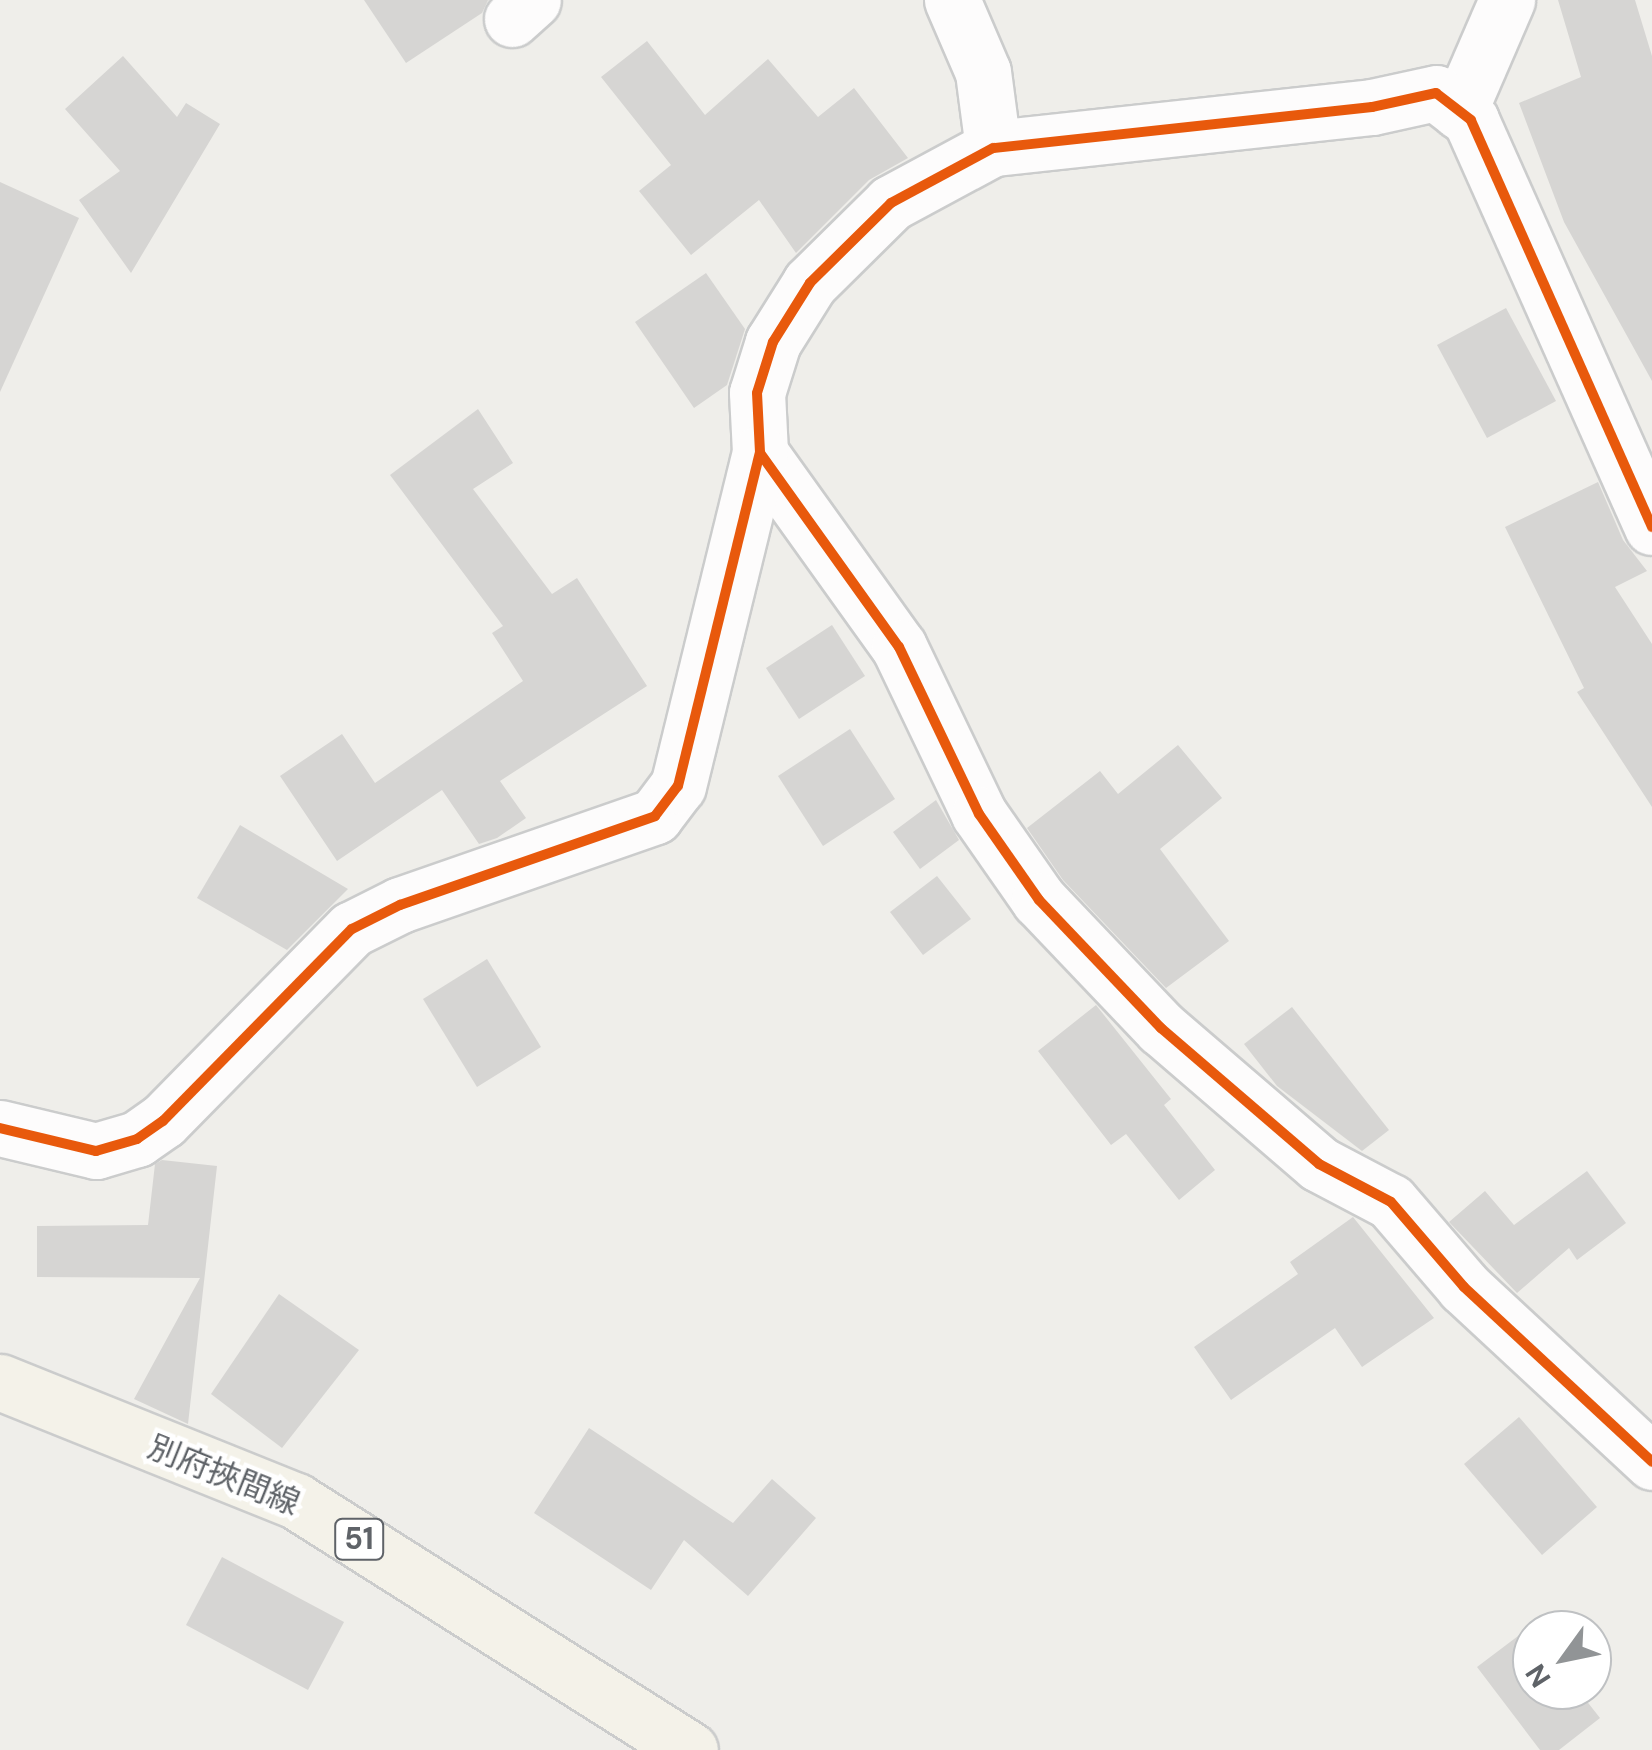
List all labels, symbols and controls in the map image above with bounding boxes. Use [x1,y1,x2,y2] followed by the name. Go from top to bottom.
[143,1427,305,1523] street label: 別府挾間線
[334,1514,384,1564] road number: 51
[1512,1610,1612,1710] north arrow
[1517,1657,1559,1694] text: N

